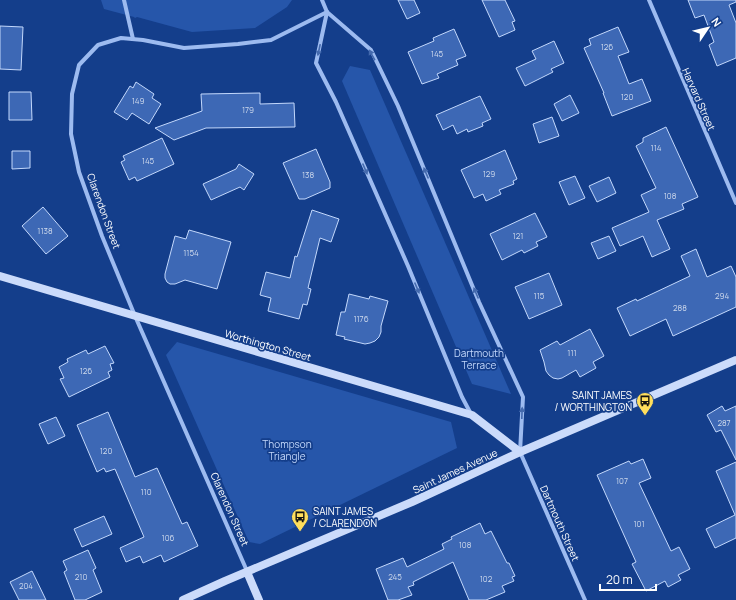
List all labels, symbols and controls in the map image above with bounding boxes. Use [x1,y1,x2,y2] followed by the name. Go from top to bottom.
[688,8,728,48] north arrow
[708,14,725,30] text: N
[601,41,613,52] house number: 126
[316,44,322,56] one-way arrow
[431,48,444,59] house number: 145
[369,49,376,61] one-way arrow
[679,65,719,133] street label: Harvard Street
[621,91,633,102] house number: 120
[132,95,144,106] house number: 149
[242,104,254,115] house number: 179
[651,142,662,153] house number: 114
[142,155,155,166] house number: 145
[362,163,369,175] one-way arrow
[422,167,428,179] one-way arrow
[483,168,495,179] house number: 129
[302,169,314,180] house number: 138
[84,171,124,251] street label: Clarendon Street
[664,190,677,201] house number: 108
[37,225,53,236] house number: 1138
[513,230,523,241] house number: 121
[183,247,199,258] house number: 1154
[414,283,420,294] one-way arrow
[472,287,478,299] one-way arrow
[534,290,545,301] house number: 115
[715,290,729,301] house number: 294
[673,302,687,313] house number: 288
[353,313,369,324] house number: 1176
[223,326,313,364] street label: Worthington Street
[454,346,504,372] park label: Dartmouth Terrace
[567,347,577,358] house number: 111
[80,365,92,376] house number: 126
[555,388,632,414] place label: SAINT JAMES / WORTHINGTON
[635,391,655,416] bus stop icon: SAINT JAMES / WORTHINGTON
[519,407,526,419] one-way arrow
[717,417,731,428] house number: 287
[262,437,312,463] park label: Thompson Triangle
[100,445,112,456] house number: 120
[410,445,500,497] street label: Saint James Avenue
[207,470,253,548] street label: Clarendon Street
[616,475,628,486] house number: 107
[537,483,583,563] street label: Dartmouth Street
[140,486,152,497] house number: 110
[313,504,377,530] place label: SAINT JAMES / CLARENDON
[290,507,310,532] bus stop icon: SAINT JAMES / CLARENDON
[633,518,645,529] house number: 101
[162,532,175,543] house number: 106
[459,539,472,550] house number: 108
[600,566,656,592] scale bar
[75,571,87,582] house number: 210
[388,571,402,582] house number: 245
[606,571,633,588] text: 20 m
[480,573,493,584] house number: 102
[19,580,33,591] house number: 204

